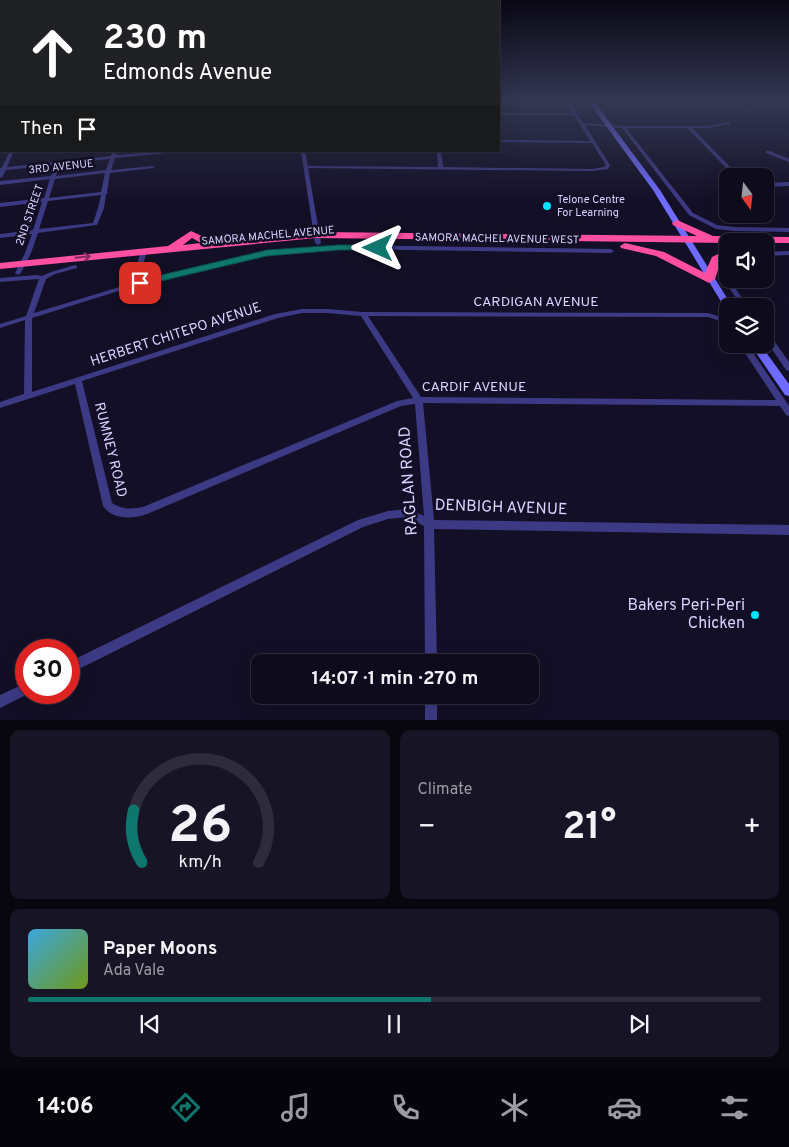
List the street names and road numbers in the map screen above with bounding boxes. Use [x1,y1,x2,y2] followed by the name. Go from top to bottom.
[28,157,94,177] street label: 3RD AVENUE
[13,182,47,248] street label: 2ND STREET
[201,223,335,249] street label: SAMORA MACHEL AVENUE
[415,231,579,247] street label: SAMORA MACHEL AVENUE WEST
[473,294,599,311] street label: CARDIGAN AVENUE
[88,299,264,371] street label: HERBERT CHITEPO AVENUE
[422,379,526,396] street label: CARDIF AVENUE
[90,401,130,499] street label: RUMNEY ROAD
[395,426,423,536] street label: RAGLAN ROAD
[434,496,568,520] street label: DENBIGH AVENUE

